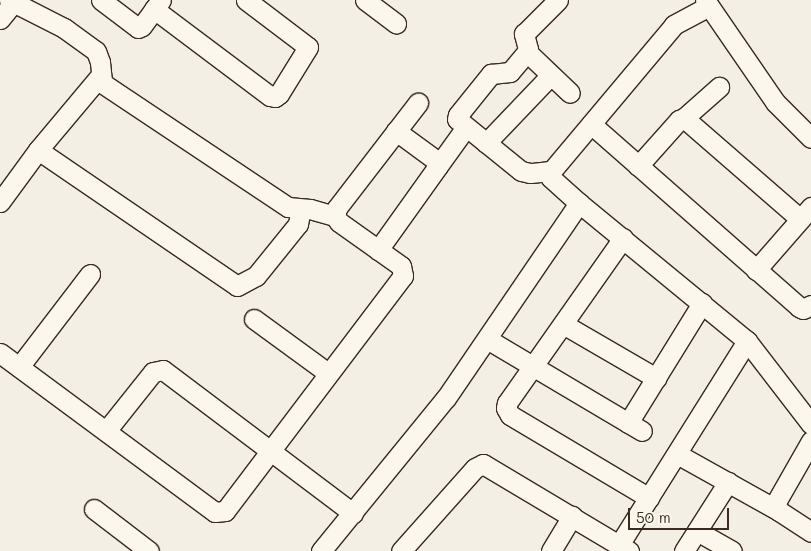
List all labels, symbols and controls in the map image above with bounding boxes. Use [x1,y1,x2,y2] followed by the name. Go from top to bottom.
[631,498,732,530] scale bar
[636,507,671,527] text: 50 m

